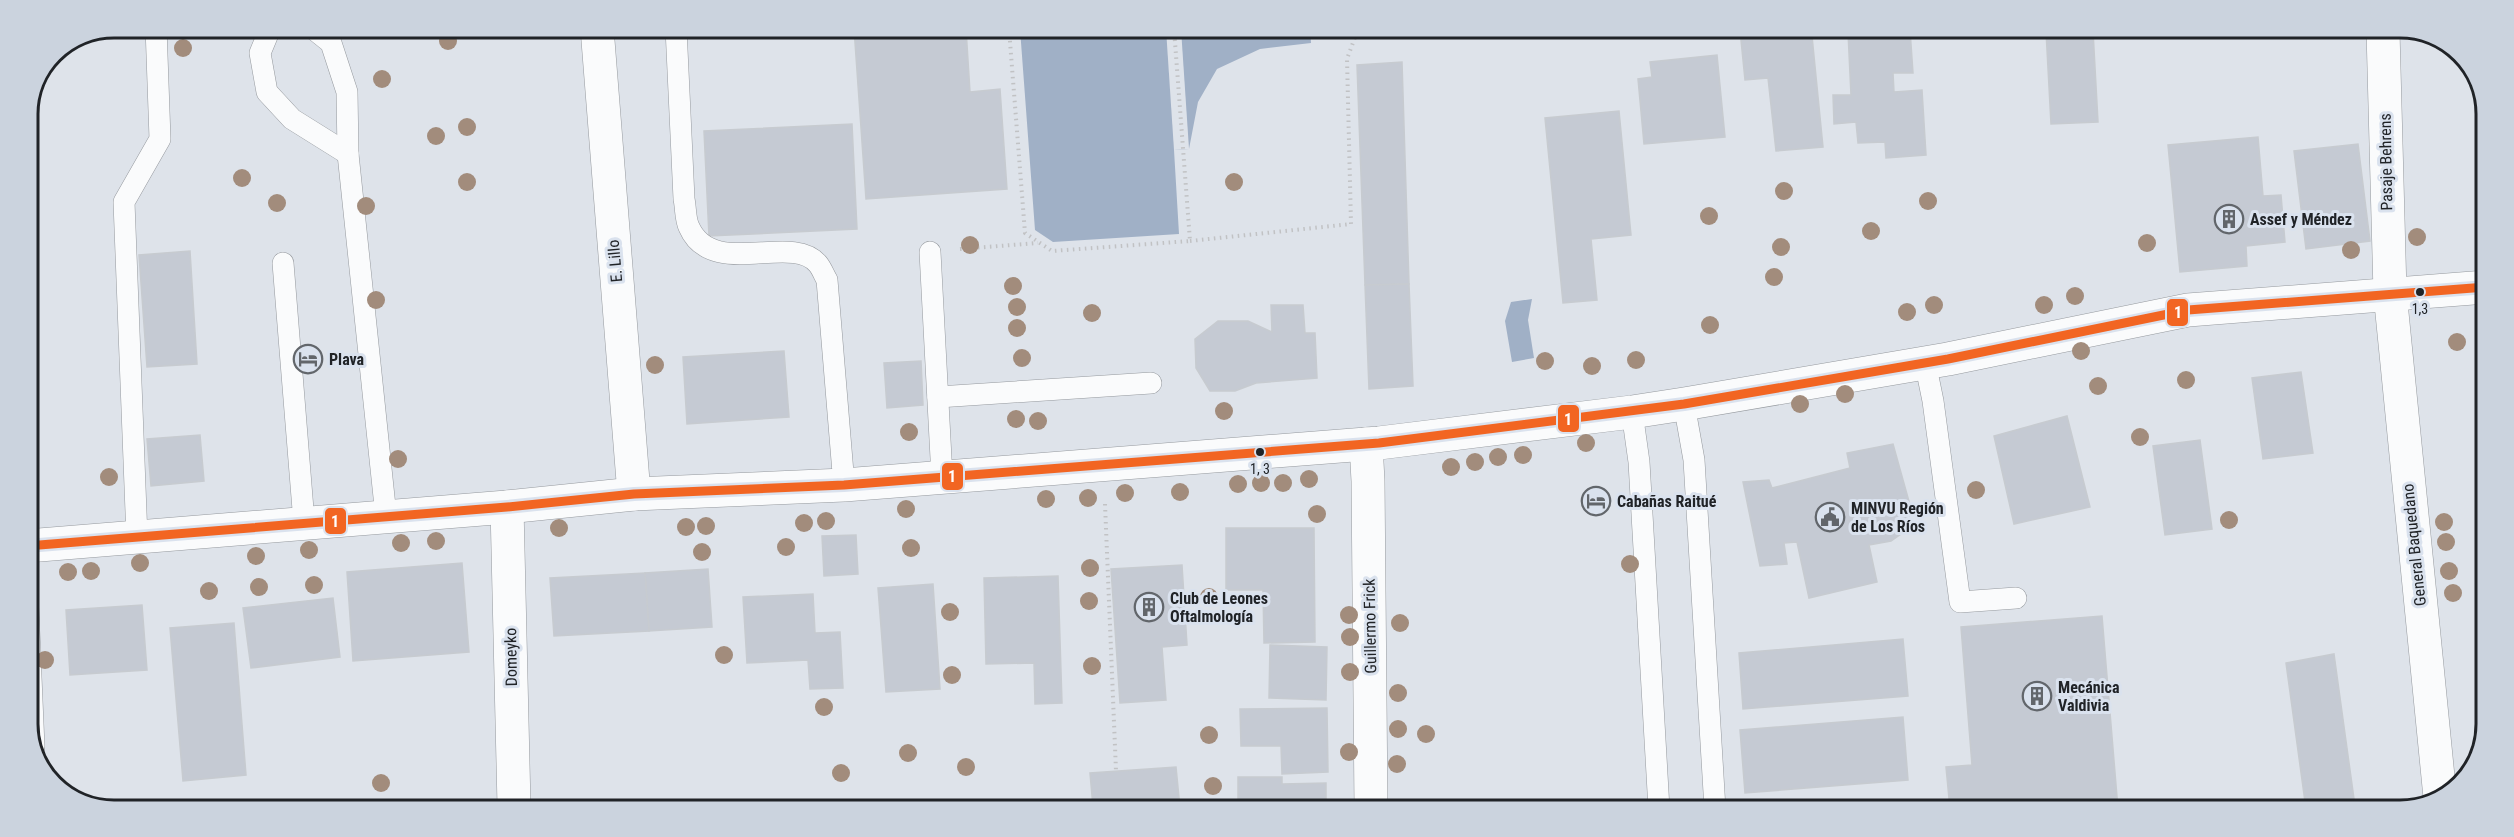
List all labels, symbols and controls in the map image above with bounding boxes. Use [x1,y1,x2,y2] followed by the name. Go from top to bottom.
[2376,113,2396,211] street label: Pasaje Behrens
[2213,203,2245,235] building icon: Assef y Méndez
[2250,210,2352,229] place label: Assef y Méndez
[604,239,626,283] street label: E. Lillo
[2414,286,2426,298] marker: 1,3
[2166,298,2189,327] line badge: 1
[2412,301,2428,317] place label: 1,3
[2174,303,2182,322] text: 1
[292,343,324,375] hotel icon: Plava
[329,350,365,369] place label: Plava
[1557,404,1580,433] line badge: 1
[1564,410,1572,429] text: 1
[1254,446,1266,458] marker: 1, 3
[1250,461,1270,477] place label: 1, 3
[941,462,964,491] line badge: 1
[948,467,956,486] text: 1
[2398,483,2430,607] street label: General Baquedano
[1580,485,1612,517] hotel icon: Cabañas Raitué
[1617,492,1717,511] place label: Cabañas Raitué
[1851,499,1944,536] place label: MINVU Región de Los Ríos
[1814,501,1846,533] public building icon: MINVU Región de Los Ríos
[324,507,347,535] line badge: 1
[331,512,339,531] text: 1
[1360,578,1380,674] street label: Guillermo Frick
[1170,589,1268,626] place label: Club de Leones Oftalmología
[1133,591,1165,623] building icon: Club de Leones Oftalmología
[501,628,521,686] street label: Domeyko
[2058,678,2120,715] place label: Mecánica Valdivia
[2021,680,2053,712] building icon: Mecánica Valdivia

